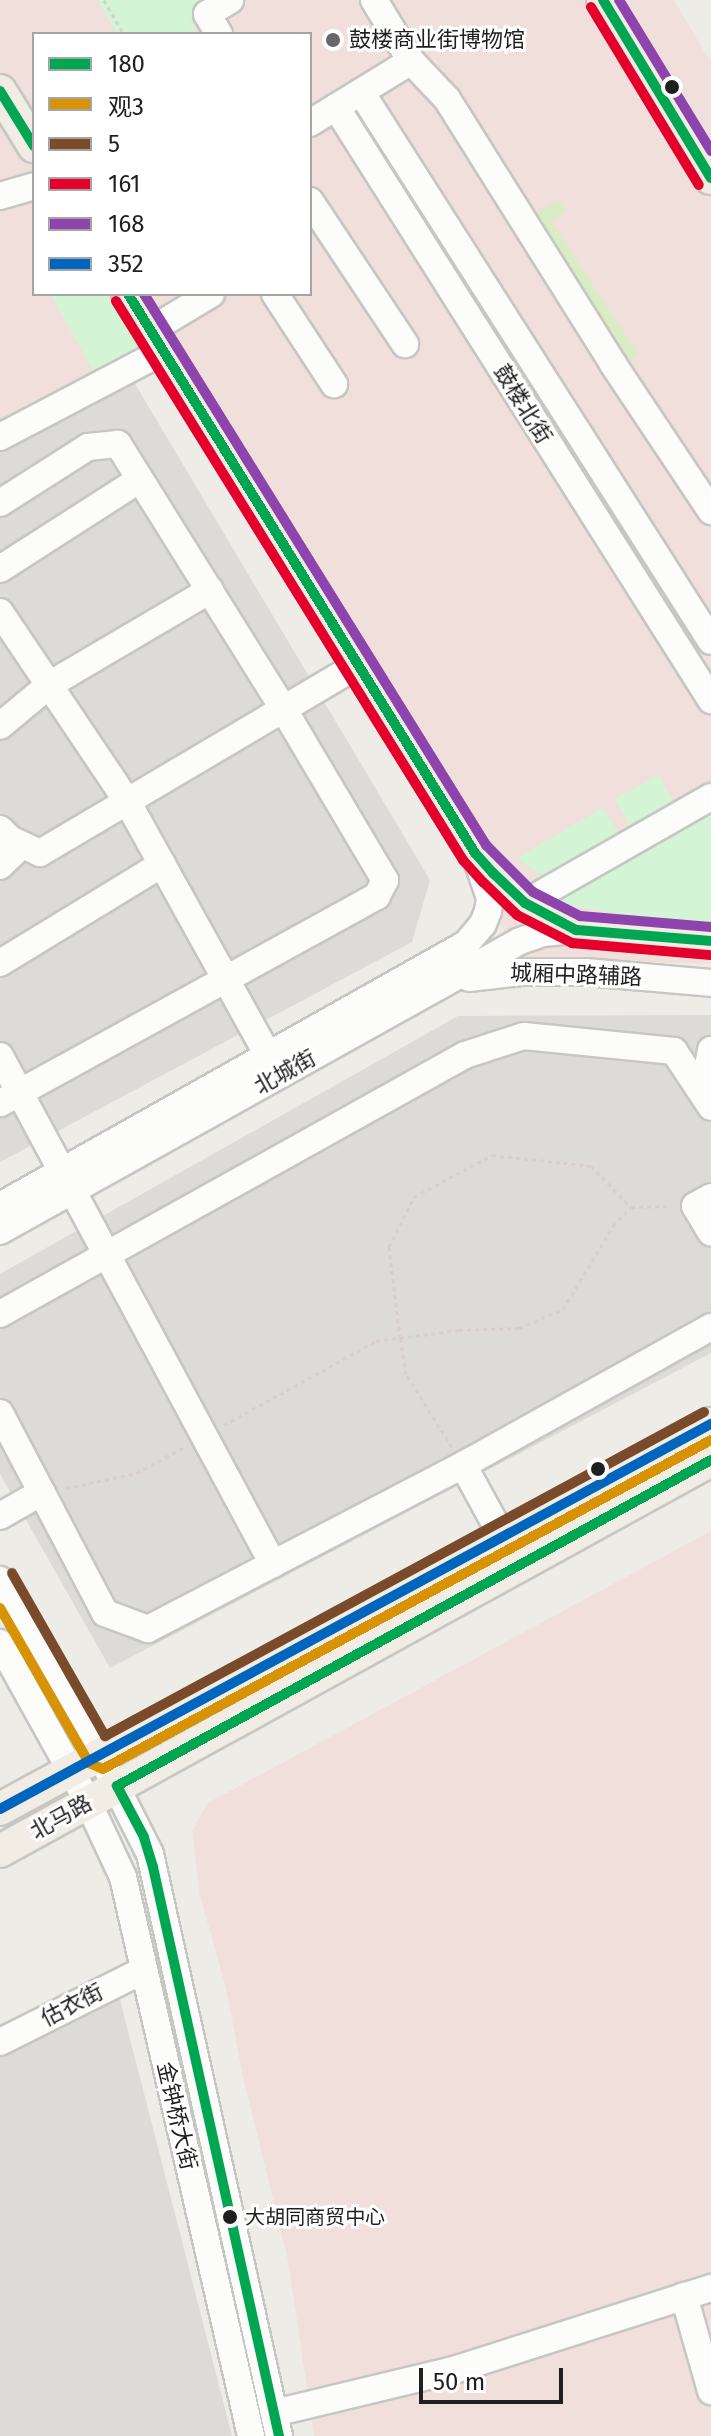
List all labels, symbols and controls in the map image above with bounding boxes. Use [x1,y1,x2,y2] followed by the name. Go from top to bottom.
[349,27,525,53] place label: 鼓楼商业街博物馆
[324,31,342,49] marker: 鼓楼商业街博物馆
[32,32,312,296] legend
[108,50,145,78] text: 180
[664,79,680,95] unlabelled marker
[108,93,144,121] text: 观3
[108,130,120,158] text: 5
[108,170,140,198] text: 161
[108,210,144,238] text: 168
[108,250,144,278] text: 352
[488,360,558,448] street label: 鼓楼北街
[510,960,642,990] street label: 城厢中路辅路
[250,1044,320,1100] street label: 北城街
[590,1461,606,1477] unlabelled marker
[26,1789,96,1845] street label: 北马路
[37,1978,107,2032] street label: 估衣街
[152,2059,202,2173] street label: 金钟桥大街
[245,2205,385,2229] place label: 大胡同商贸中心
[222,2209,238,2225] marker: 大胡同商贸中心
[423,2352,567,2402] scale bar
[433,2368,485,2396] text: 50 m

